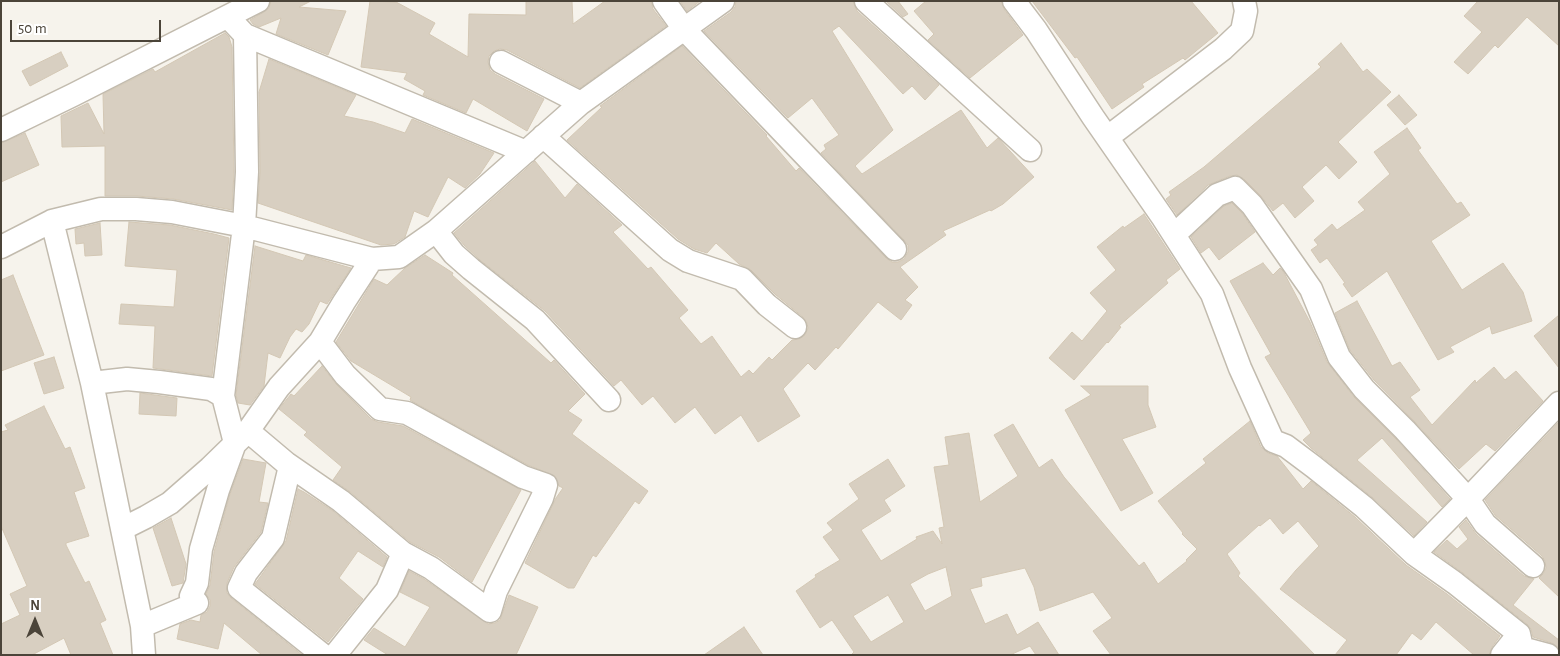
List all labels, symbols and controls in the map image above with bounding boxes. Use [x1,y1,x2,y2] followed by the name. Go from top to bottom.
[12,10,164,42] scale bar
[18,21,47,36] text: 50 m
[10,596,60,646] north arrow
[30,599,40,613] text: N

